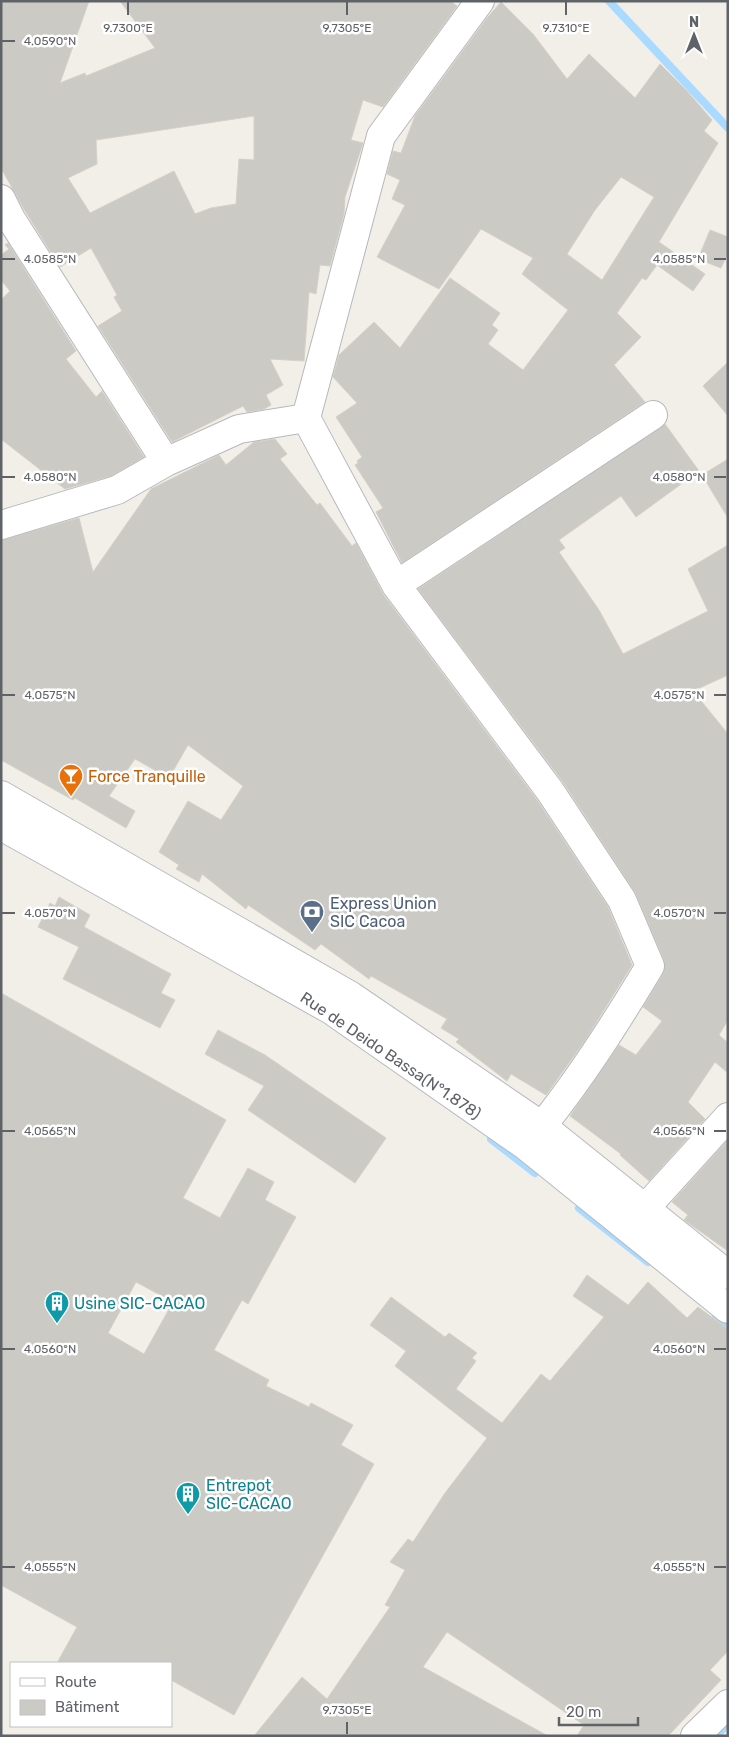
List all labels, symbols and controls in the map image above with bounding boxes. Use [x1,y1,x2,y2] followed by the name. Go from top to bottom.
[669,10,719,60] north arrow
[689,14,699,31] text: N
[103,21,153,35] text: 9.7300°E
[322,21,372,35] text: 9.7305°E
[543,21,589,35] text: 9.7310°E
[24,34,76,48] text: 4.0590°N
[24,252,76,266] text: 4.0585°N
[653,252,705,266] text: 4.0585°N
[23,470,77,484] text: 4.0580°N
[652,470,706,484] text: 4.0580°N
[24,688,76,702] text: 4.0575°N
[653,688,705,702] text: 4.0575°N
[58,763,84,797] bar icon: Force Tranquille
[88,767,206,786] place label: Force Tranquille
[330,894,437,931] place label: Express Union SIC Cacoa
[299,899,325,933] bank icon: Express Union SIC Cacoa
[24,906,76,920] text: 4.0570°N
[653,906,705,920] text: 4.0570°N
[297,988,485,1123] street label: Rue de Deido Bassa(N°1.878)
[24,1124,76,1138] text: 4.0565°N
[653,1124,705,1138] text: 4.0565°N
[44,1290,70,1324] building icon: Usine SIC-CACAO
[74,1294,205,1313] place label: Usine SIC-CACAO
[24,1342,76,1356] text: 4.0560°N
[653,1342,705,1356] text: 4.0560°N
[206,1476,291,1513] place label: Entrepot SIC-CACAO
[175,1481,201,1515] building icon: Entrepot SIC-CACAO
[24,1560,76,1574] text: 4.0555°N
[653,1560,705,1574] text: 4.0555°N
[10,1662,172,1727] legend
[55,1673,97,1691] text: Route
[559,1694,638,1726] scale bar
[55,1698,119,1716] text: Bâtiment
[322,1703,372,1717] text: 9.7305°E
[566,1703,601,1721] text: 20 m

